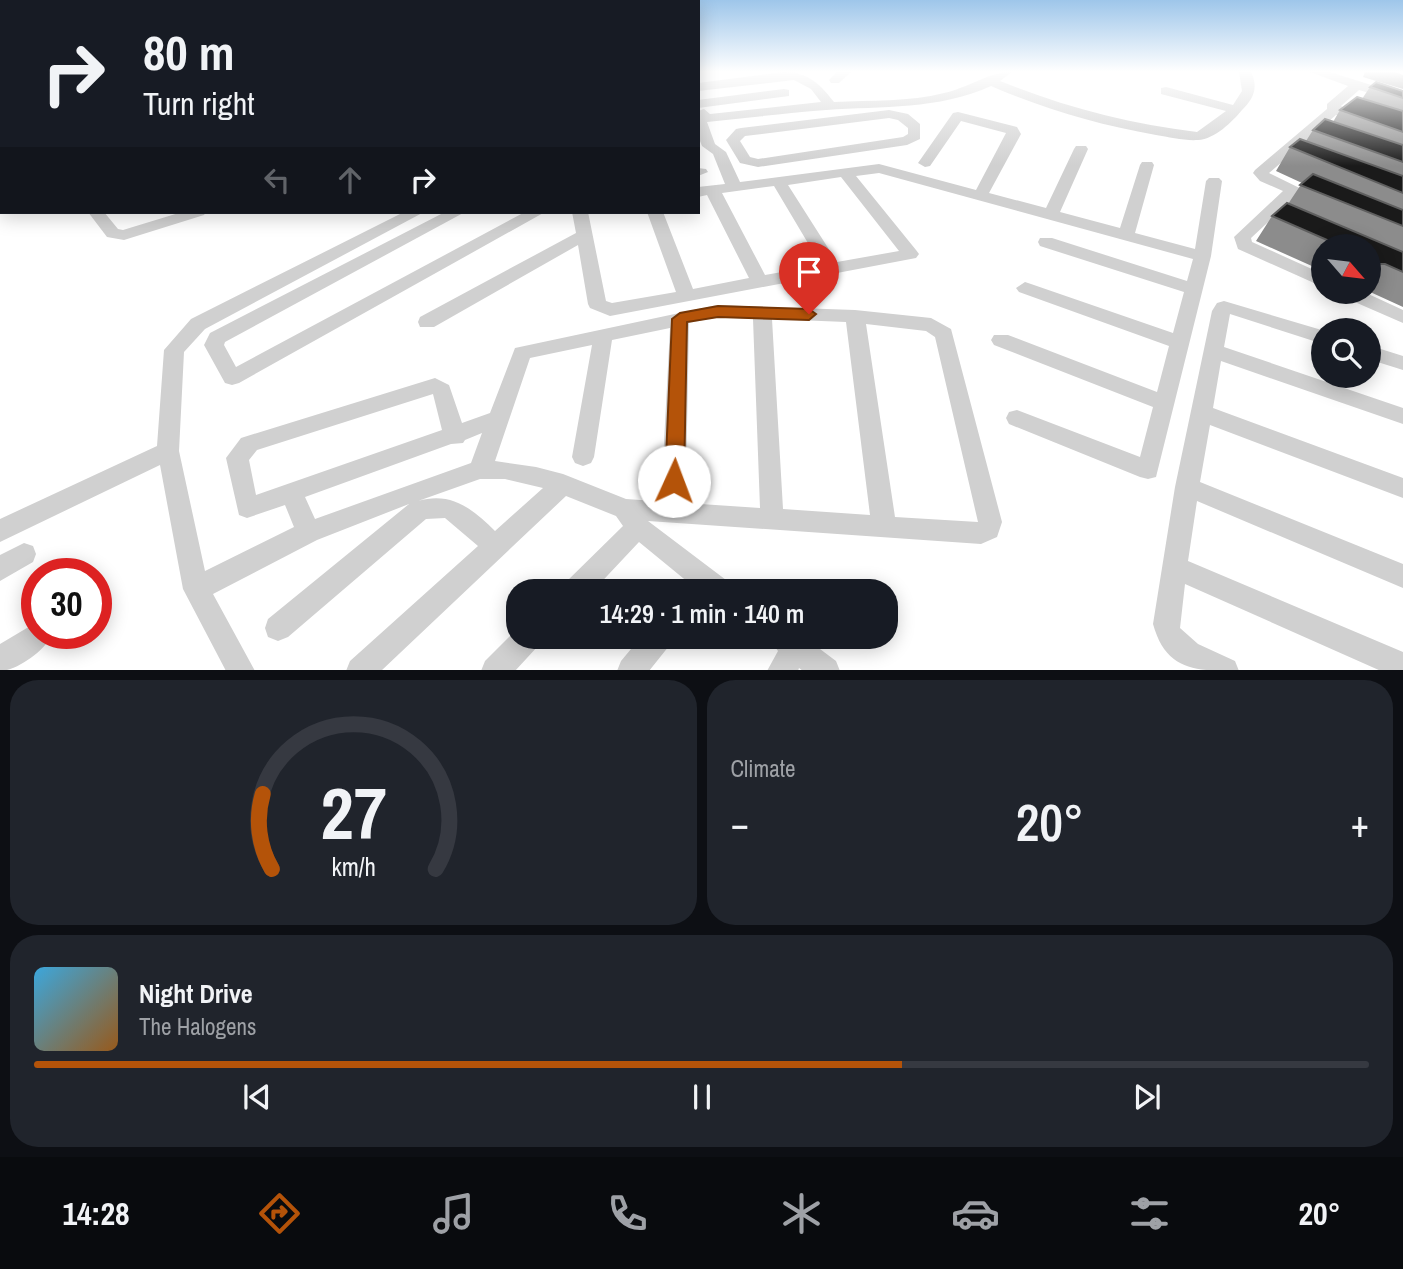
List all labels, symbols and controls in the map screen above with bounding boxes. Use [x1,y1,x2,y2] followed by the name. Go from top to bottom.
[143,19,235,85] text: 80 m
[28,28,119,119] icon: right
[143,82,255,125] text: Turn right
[258,161,296,199] icon: left
[331,161,369,199] icon: ahead
[404,161,442,199] icon: right
[1311,234,1381,304] north arrow
[1311,234,1381,388] map controls
[779,242,839,314] pin
[790,253,828,291] icon: arrive
[1311,318,1381,388] button: search
[637,444,711,518] position arrow
[21,558,112,649] speed limit sign: 30
[600,596,804,631] text: 14:29 · 1 min · 140 m
[731,753,795,784] text: Climate
[320,764,386,862] text: 27
[1016,787,1084,857] text: 20°
[731,798,749,849] text: −
[1351,798,1369,849] text: +
[331,849,375,883] text: km/h
[139,976,253,1011] text: Night Drive
[139,1011,256,1042] text: The Halogens
[238,1078,276,1116] icon: previous
[683,1078,721,1116] icon: pause
[1128,1078,1166,1116] icon: next
[255,1189,304,1238] icon: directions
[429,1189,478,1238] icon: music
[603,1189,652,1238] icon: phone
[777,1189,826,1238] icon: climate
[951,1189,1000,1238] icon: car
[1125,1189,1174,1238] icon: filters
[62,1192,130,1235] text: 14:28
[1298,1192,1340,1235] text: 20°

